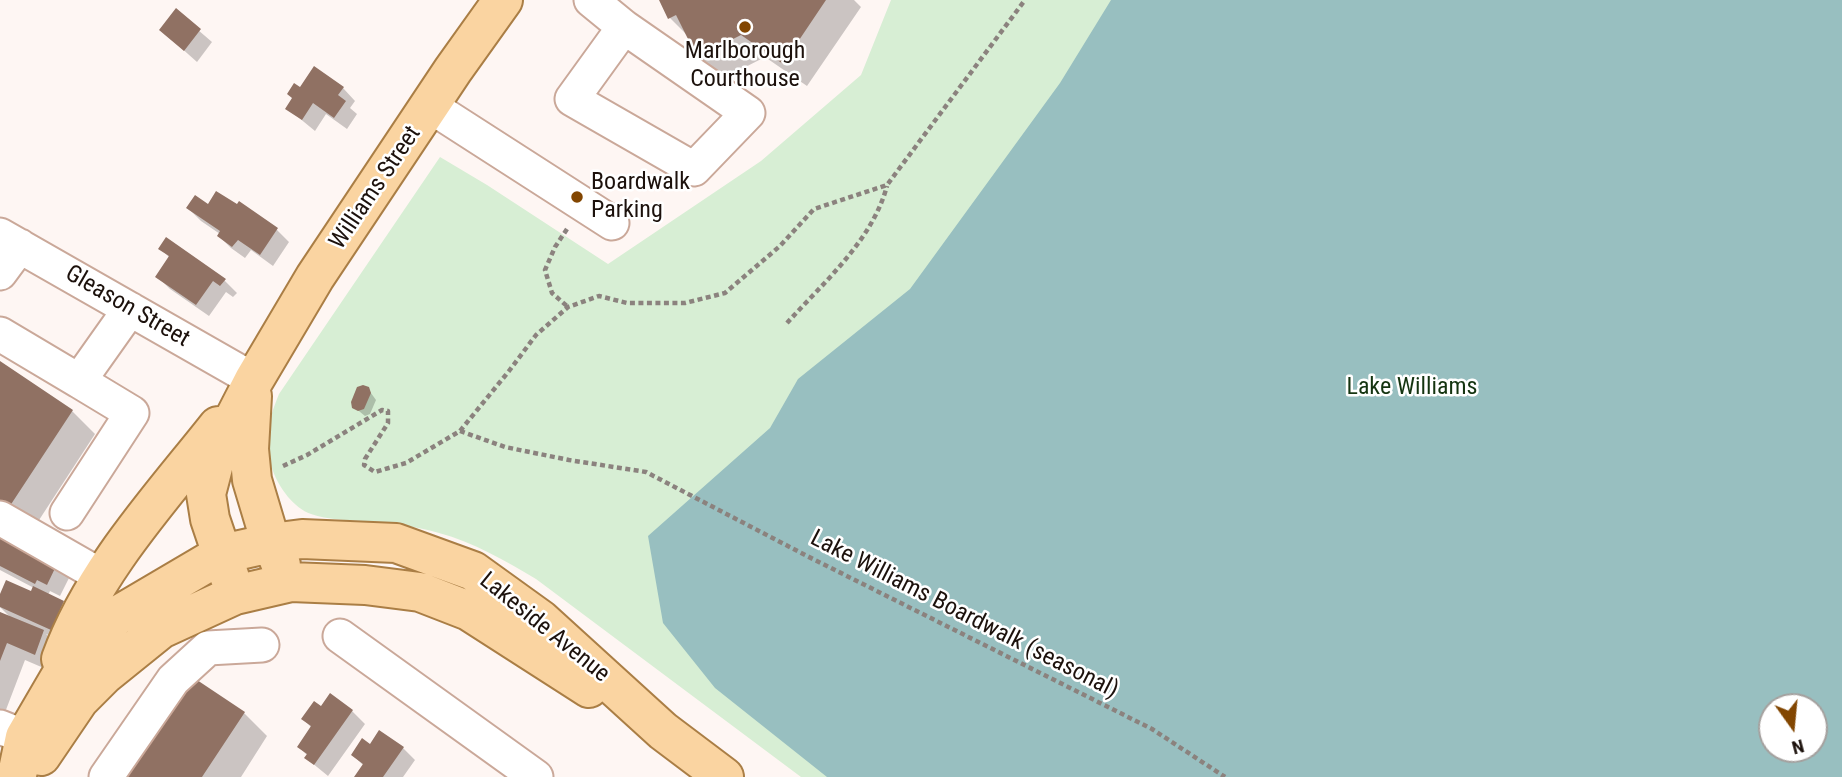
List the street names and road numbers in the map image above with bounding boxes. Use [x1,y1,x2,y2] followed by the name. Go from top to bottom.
[324,121,428,255] street label: Williams Street
[60,260,194,354] street label: Gleason Street
[805,525,1123,705] street label: Lake Williams Boardwalk (seasonal)
[473,567,615,689] street label: Lakeside Avenue

